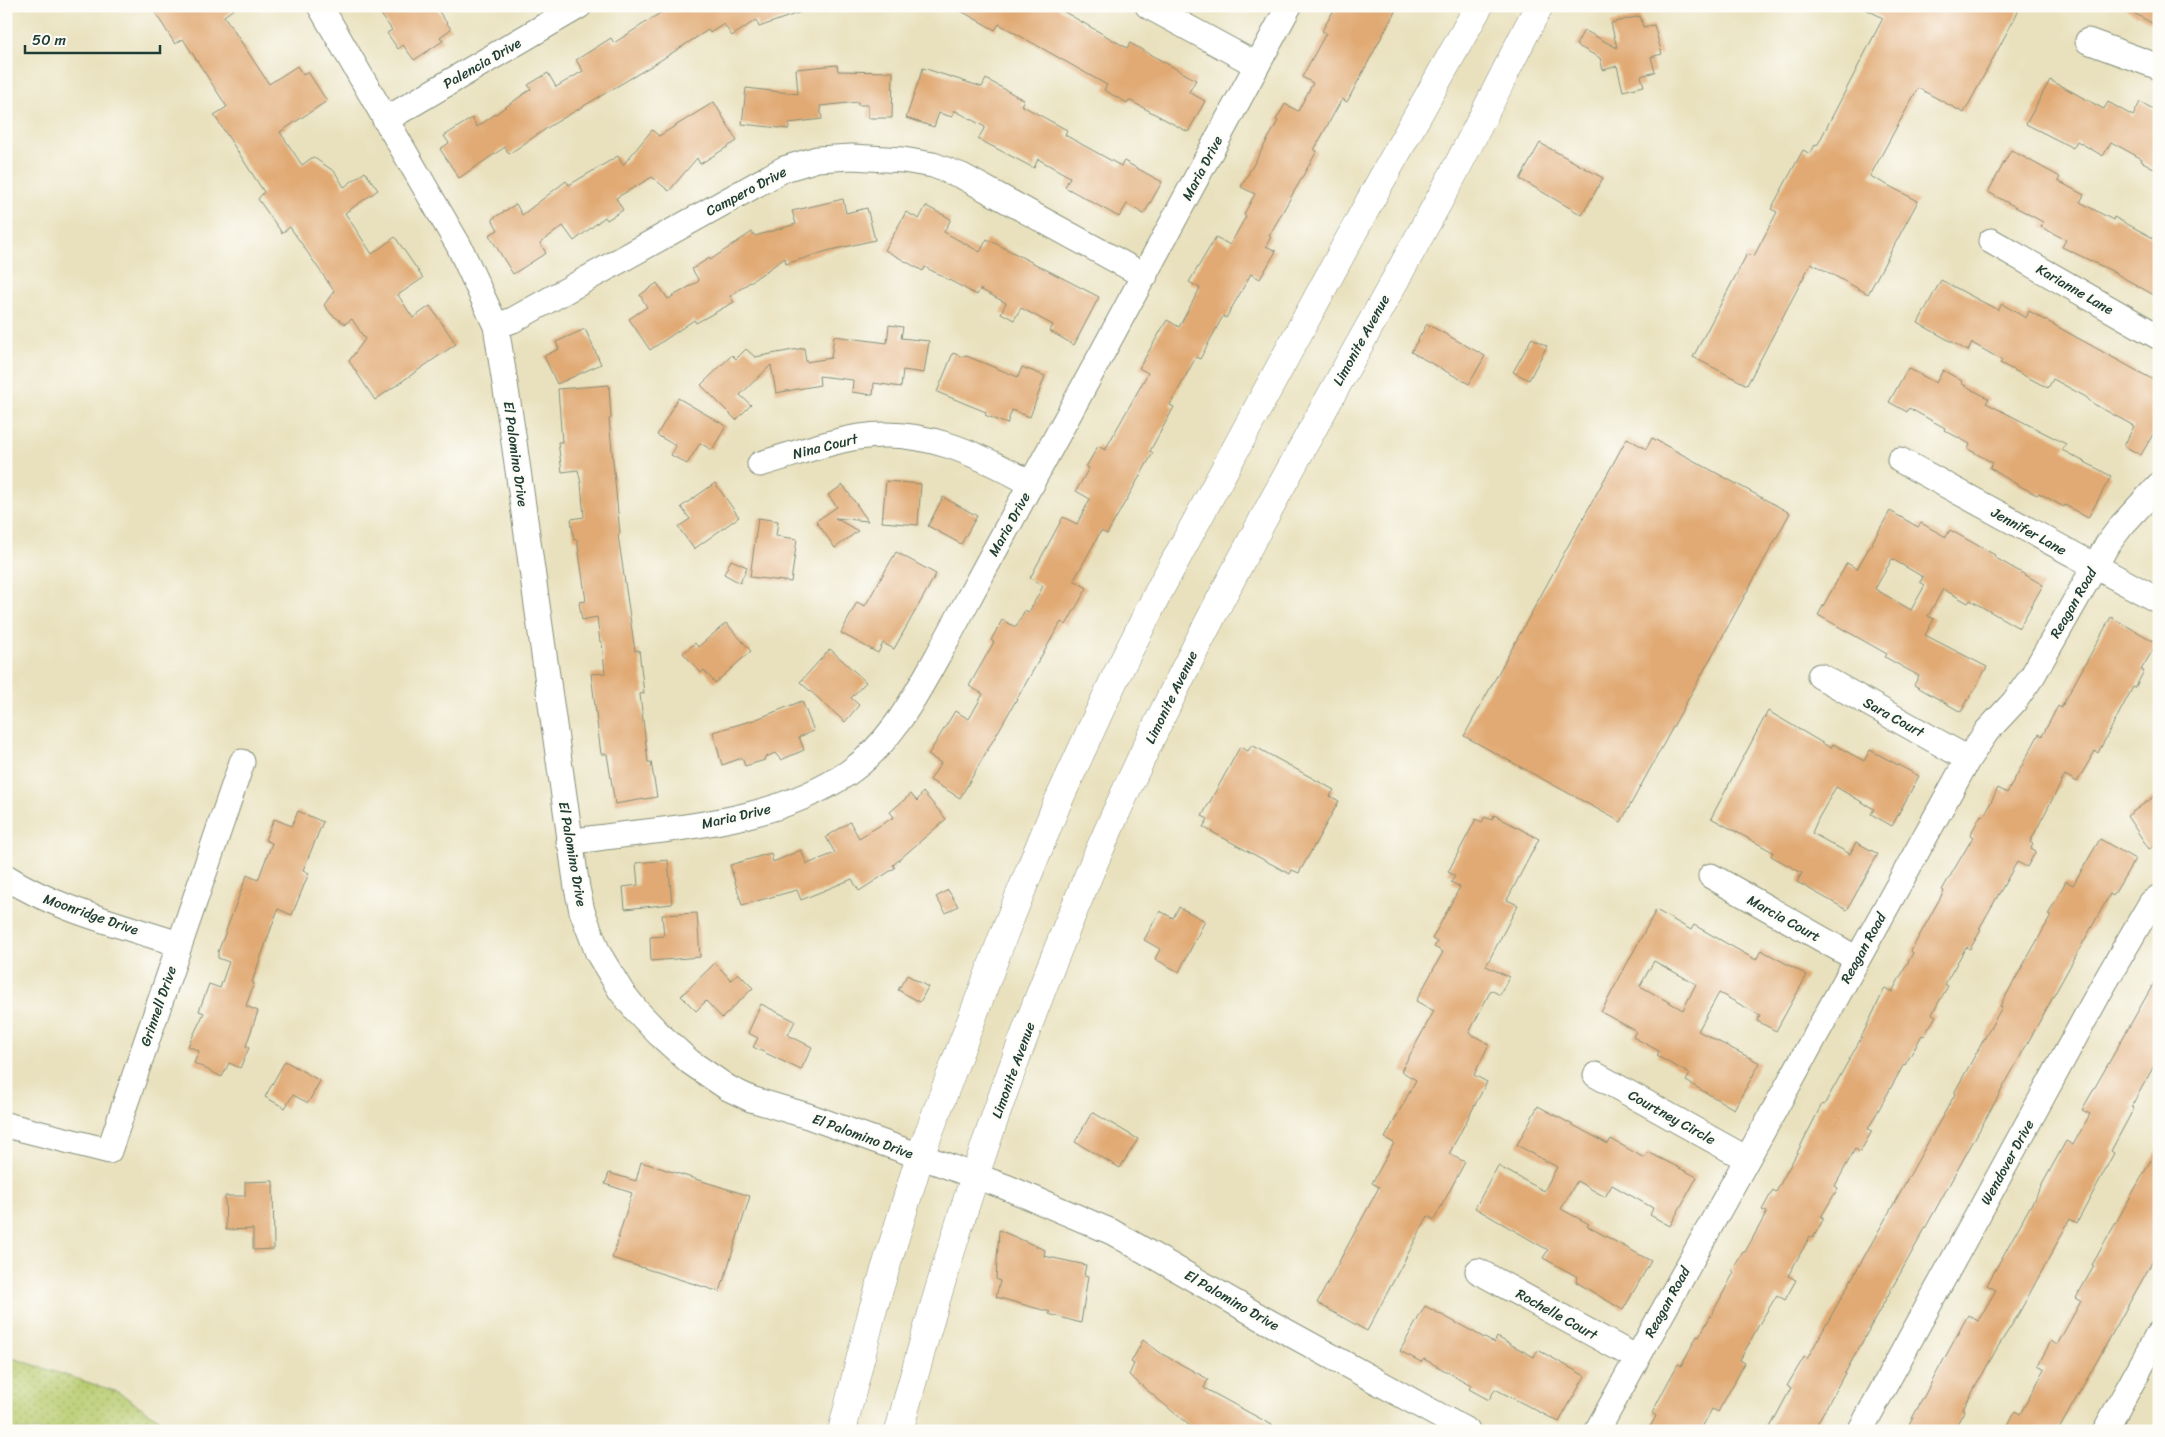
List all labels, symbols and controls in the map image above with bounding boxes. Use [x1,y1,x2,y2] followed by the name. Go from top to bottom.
[25,22,160,54] scale bar
[32,27,67,53] text: 50 m
[438,31,526,96] street label: Palencia Drive
[1175,131,1230,205] street label: Maria Drive
[701,159,791,223] street label: Campero Drive
[2031,257,2118,322] street label: Karianne Lane
[1326,290,1397,391] street label: Limonite Avenue
[496,400,535,509] street label: El Palomino Drive
[790,426,862,467] street label: Nina Court
[981,487,1037,561] street label: Maria Drive
[1985,500,2071,563] street label: Jennifer Lane
[2043,562,2105,643] street label: Reagan Road
[1138,646,1205,748] street label: Limonite Avenue
[1858,690,1930,745] street label: Sara Court
[699,796,773,837] street label: Maria Drive
[551,800,594,909] street label: El Palomino Drive
[40,886,142,943] street label: Moonridge Drive
[1742,888,1825,949] street label: Marcia Court
[1834,907,1894,988] street label: Reagan Road
[133,962,184,1050] street label: Grinnell Drive
[984,1018,1043,1122] street label: Limonite Avenue
[1623,1083,1720,1152] street label: Courtney Circle
[809,1107,917,1166] street label: El Palomino Drive
[1974,1115,2041,1210] street label: Wendover Drive
[1638,1261,1698,1342] street label: Reagan Road
[1180,1263,1284,1338] street label: El Palomino Drive
[1511,1282,1603,1348] street label: Rochelle Court

